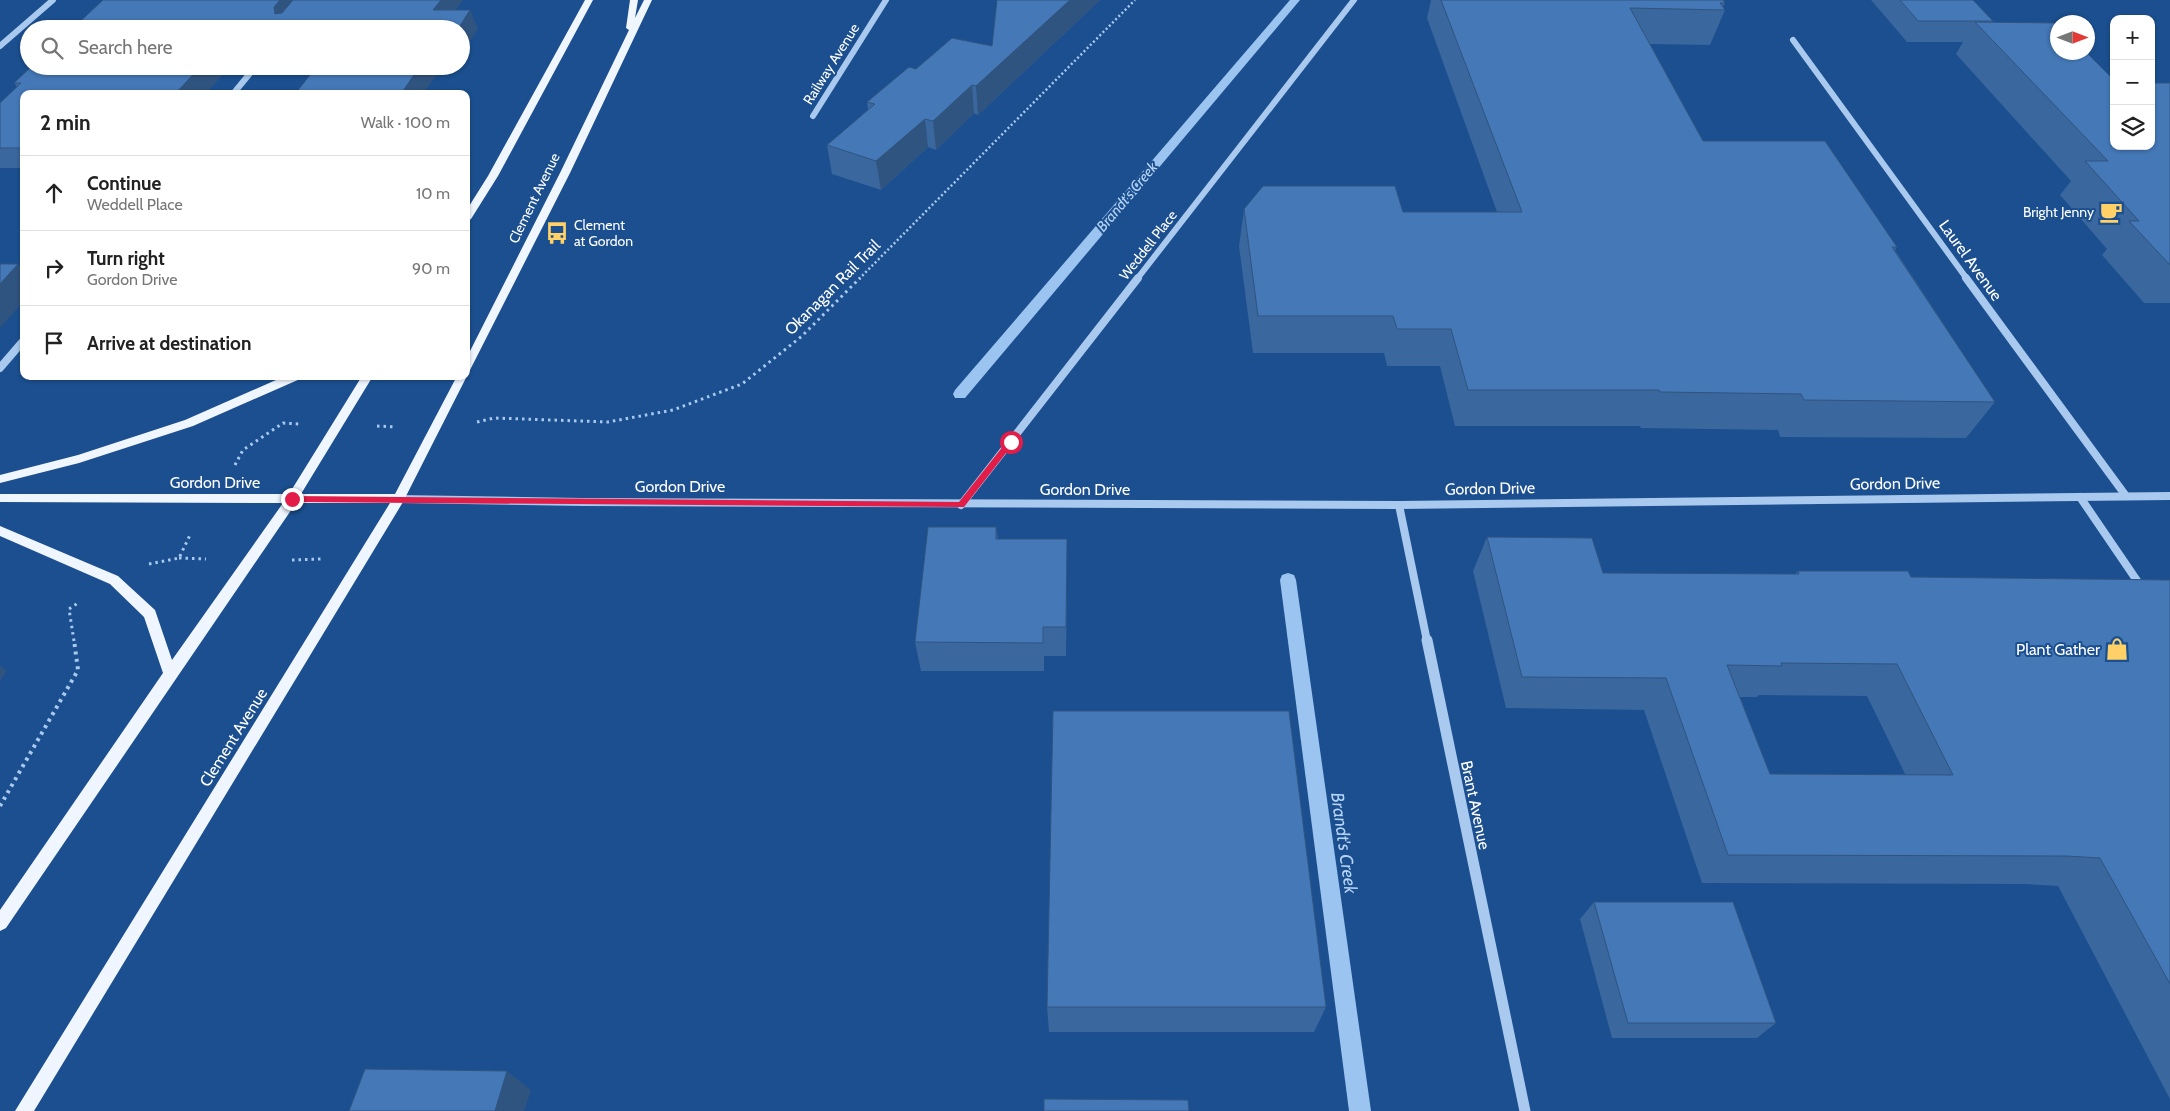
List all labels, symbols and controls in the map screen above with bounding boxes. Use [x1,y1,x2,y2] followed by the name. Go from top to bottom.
[2050,15,2095,60] north arrow
[2110,15,2155,150] map controls
[2110,15,2155,60] button: +
[20,20,470,75] search box
[799,20,863,108] street label: Railway Avenue
[38,34,66,62] icon: search
[78,36,172,59] text: Search here
[2110,60,2155,105] button: −
[2110,105,2155,150] button: layers
[40,110,91,135] text: 2 min
[361,113,450,132] text: Walk · 100 m
[504,150,564,246] street label: Clement Avenue
[1093,158,1162,235] water label: Brandt's Creek
[87,172,161,195] text: Continue
[40,179,68,207] icon: ahead
[416,184,450,203] text: 10 m
[87,195,183,214] text: Weddell Place
[2098,199,2124,225] cafe icon: Bright Jenny
[2023,203,2094,221] place label: Bright Jenny
[1115,206,1181,284] street label: Weddell Place
[574,216,633,250] place label: Clement at Gordon
[1935,216,2006,304] street label: Laurel Avenue
[544,220,570,246] bus stop icon: Clement at Gordon
[781,236,884,339] street label: Okanagan Rail Trail
[87,247,165,270] text: Turn right
[40,254,68,282] icon: right
[412,259,450,278] text: 90 m
[87,270,177,289] text: Gordon Drive
[40,329,68,357] icon: arrive
[87,332,251,355] text: Arrive at destination
[1000,431,1023,454] route start
[170,473,260,492] street label: Gordon Drive
[1850,473,1940,494] street label: Gordon Drive
[635,477,725,496] street label: Gordon Drive
[1445,478,1535,499] street label: Gordon Drive
[1040,480,1130,499] street label: Gordon Drive
[281,488,304,511] route end
[2104,636,2130,662] shop icon: Plant Gather
[2016,640,2101,659] place label: Plant Gather
[196,685,271,790] street label: Clement Avenue
[1457,759,1494,851] street label: Brant Avenue
[1326,791,1362,896] water label: Brandt's Creek

